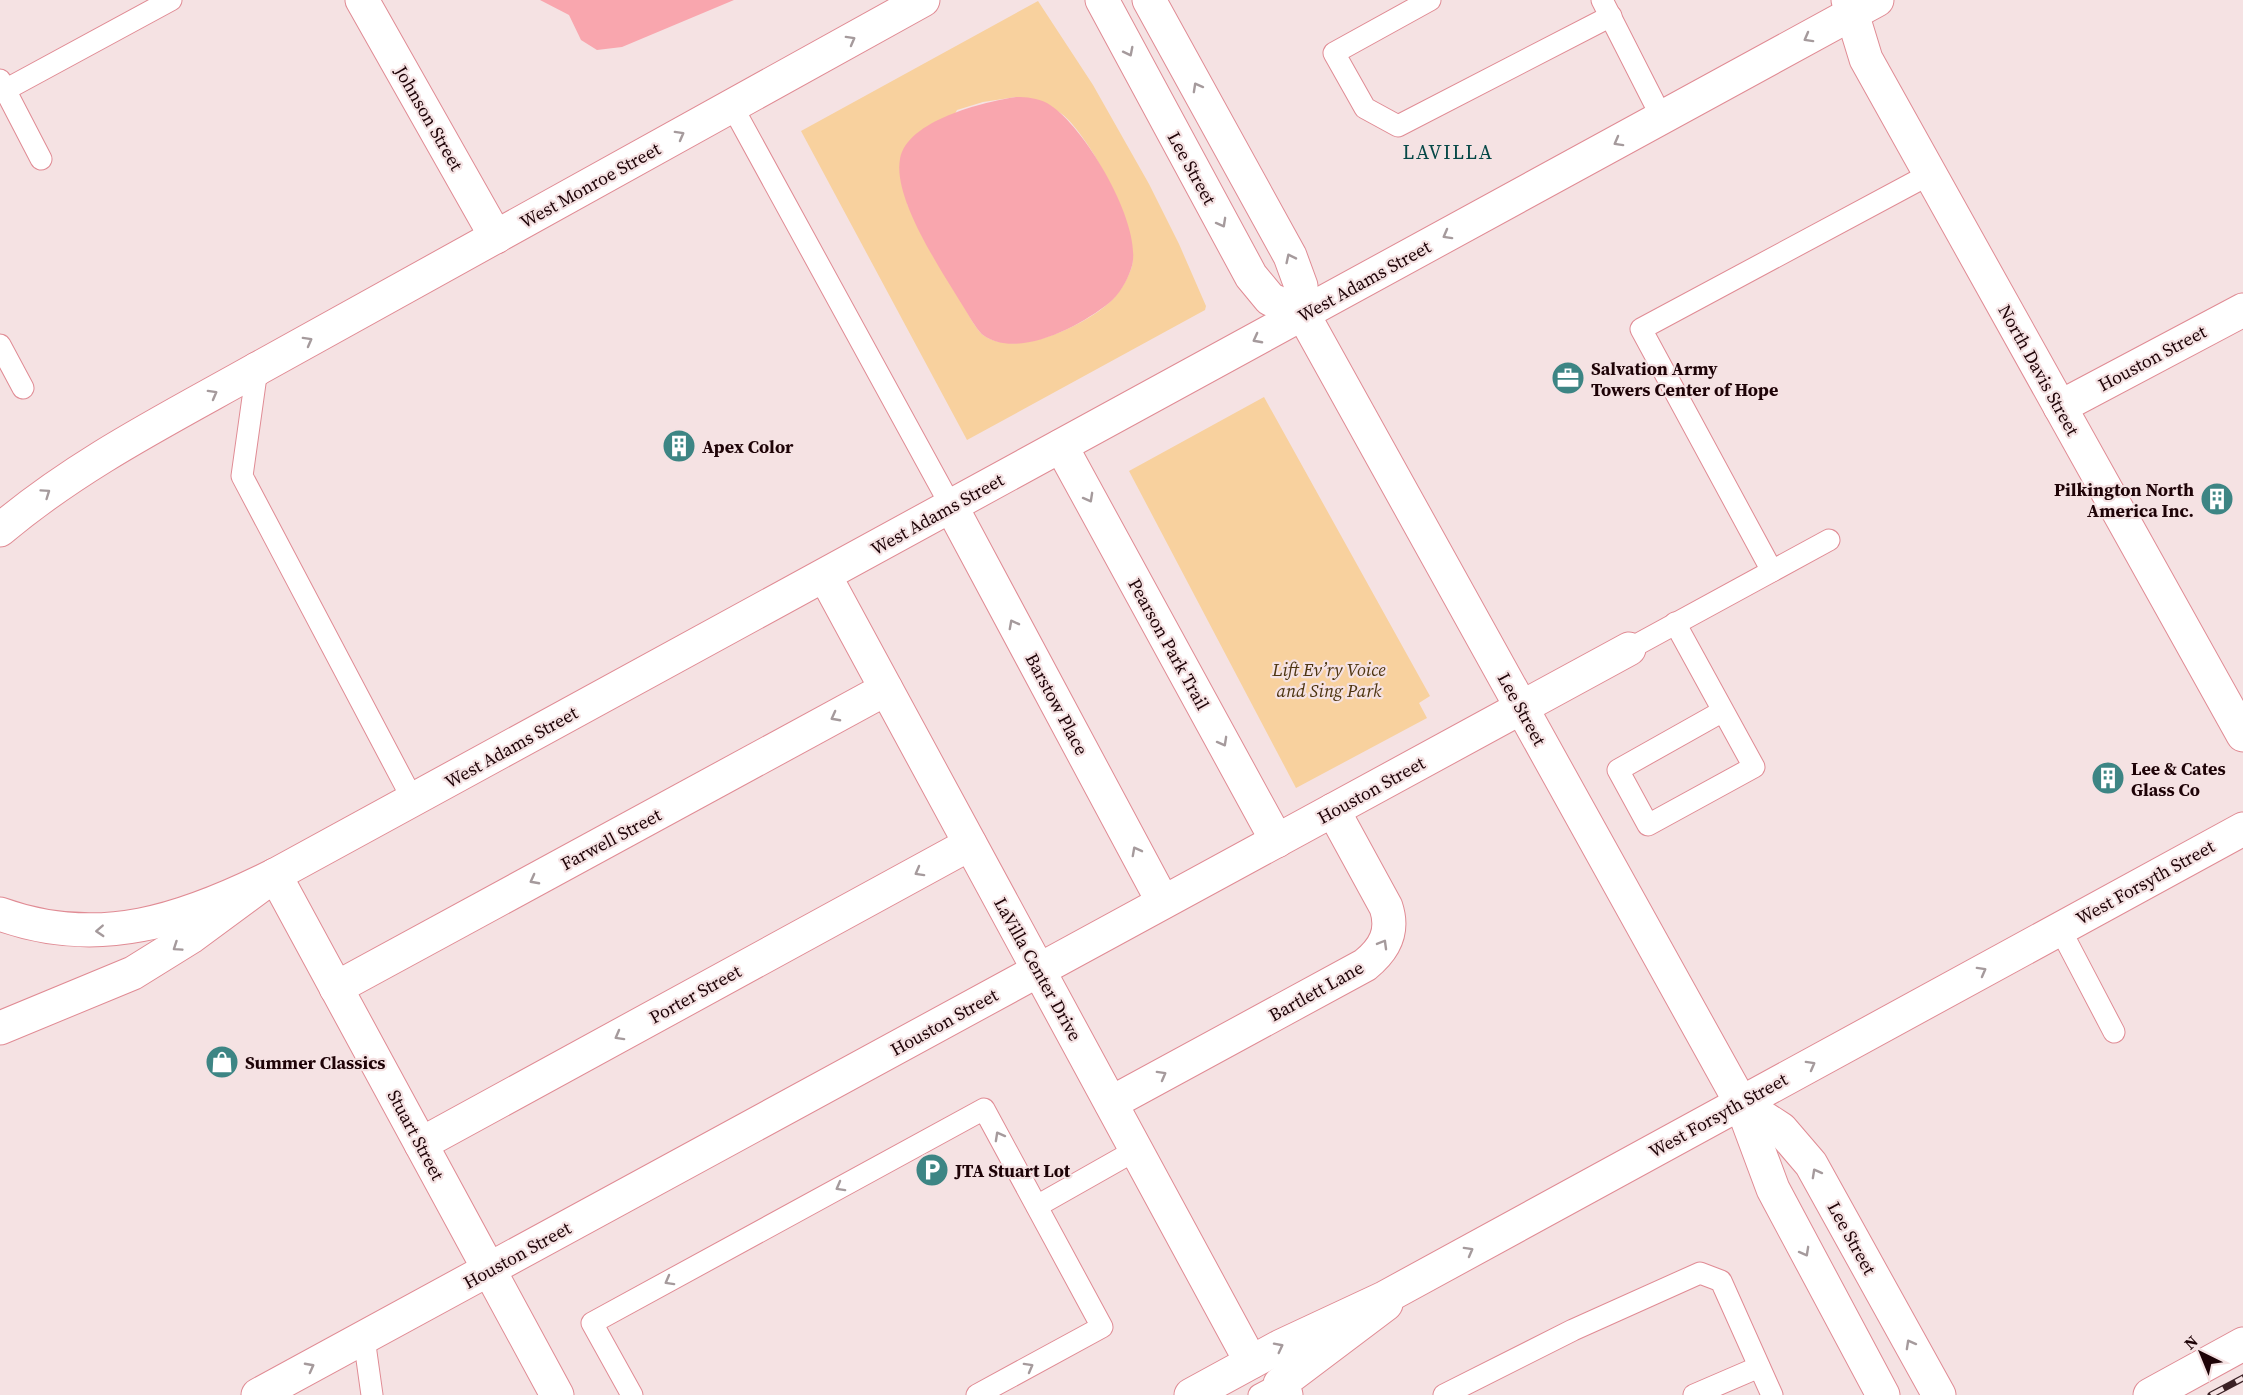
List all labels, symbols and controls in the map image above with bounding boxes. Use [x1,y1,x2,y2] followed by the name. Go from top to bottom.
[1803,31,1814,42] one-way arrow
[845,36,855,47] one-way arrow
[1121,46,1133,57] one-way arrow
[388,60,469,175] street label: Johnson Street
[1193,83,1204,93] one-way arrow
[1162,127,1222,209] street label: Lee Street
[674,130,685,142] one-way arrow
[1614,135,1624,146] one-way arrow
[515,136,665,234] street label: West Monroe Street
[1403,138,1493,166] district label: LAVILLA
[1215,217,1226,228] one-way arrow
[1443,228,1453,239] one-way arrow
[1293,234,1435,328] street label: West Adams Street
[1286,254,1297,264] one-way arrow
[1993,300,2085,440] street label: North Davis Street
[2094,319,2211,397] street label: Houston Street
[1253,332,1264,343] one-way arrow
[302,337,312,348] one-way arrow
[1591,356,1778,402] place label: Salvation Army Towers Center of Hope
[1550,360,1586,396] office icon: Salvation Army Towers Center of Hope
[207,389,217,401] one-way arrow
[661,428,697,464] building icon: Apex Color
[702,434,794,459] place label: Apex Color
[866,467,1008,561] street label: West Adams Street
[2054,477,2194,523] place label: Pilkington North America Inc.
[2199,481,2235,517] building icon: Pilkington North America Inc.
[39,489,50,500] one-way arrow
[1082,492,1093,502] one-way arrow
[1122,574,1216,714] street label: Pearson Park Trail
[1009,619,1020,630] one-way arrow
[1020,649,1094,759] street label: Barstow Place
[1271,657,1386,703] park label: Lift Ev’ry Voice and Sing Park
[1492,668,1552,750] street label: Lee Street
[440,700,582,794] street label: West Adams Street
[830,710,841,721] one-way arrow
[1216,736,1228,747] one-way arrow
[1313,750,1429,830] street label: Houston Street
[2131,756,2226,802] place label: Lee & Cates Glass Co
[2090,760,2126,796] building icon: Lee & Cates Glass Co
[556,802,666,876] street label: Farwell Street
[2071,834,2219,930] street label: West Forsyth Street
[1132,847,1143,857] one-way arrow
[915,865,925,876] one-way arrow
[530,873,540,884] one-way arrow
[988,893,1088,1045] street label: LaVilla Center Drive
[96,924,105,937] one-way arrow
[173,940,184,951] one-way arrow
[1375,940,1387,951] one-way arrow
[1264,955,1368,1027] street label: Bartlett Lane
[645,958,746,1030] street label: Porter Street
[1976,967,1986,978] one-way arrow
[886,982,1002,1062] street label: Houston Street
[614,1029,625,1040] one-way arrow
[204,1044,240,1080] shop icon: Summer Classics
[245,1050,386,1075] place label: Summer Classics
[1805,1061,1815,1072] one-way arrow
[1644,1067,1792,1163] street label: West Forsyth Street
[1156,1071,1167,1082] one-way arrow
[382,1085,450,1185] street label: Stuart Street
[995,1132,1006,1142] one-way arrow
[914,1152,950,1188] parking icon: JTA Stuart Lot
[954,1158,1071,1183] place label: JTA Stuart Lot
[1812,1169,1823,1179] one-way arrow
[836,1180,846,1191] one-way arrow
[1822,1197,1882,1279] street label: Lee Street
[459,1215,575,1295] street label: Houston Street
[1798,1246,1809,1257] one-way arrow
[1463,1247,1474,1258] one-way arrow
[664,1274,675,1285] one-way arrow
[2171,1323,2231,1383] north arrow
[2179,1330,2203,1354] text: N
[1906,1340,1918,1350] one-way arrow
[1273,1343,1284,1354] one-way arrow
[303,1363,314,1374] one-way arrow
[1022,1363,1033,1374] one-way arrow

